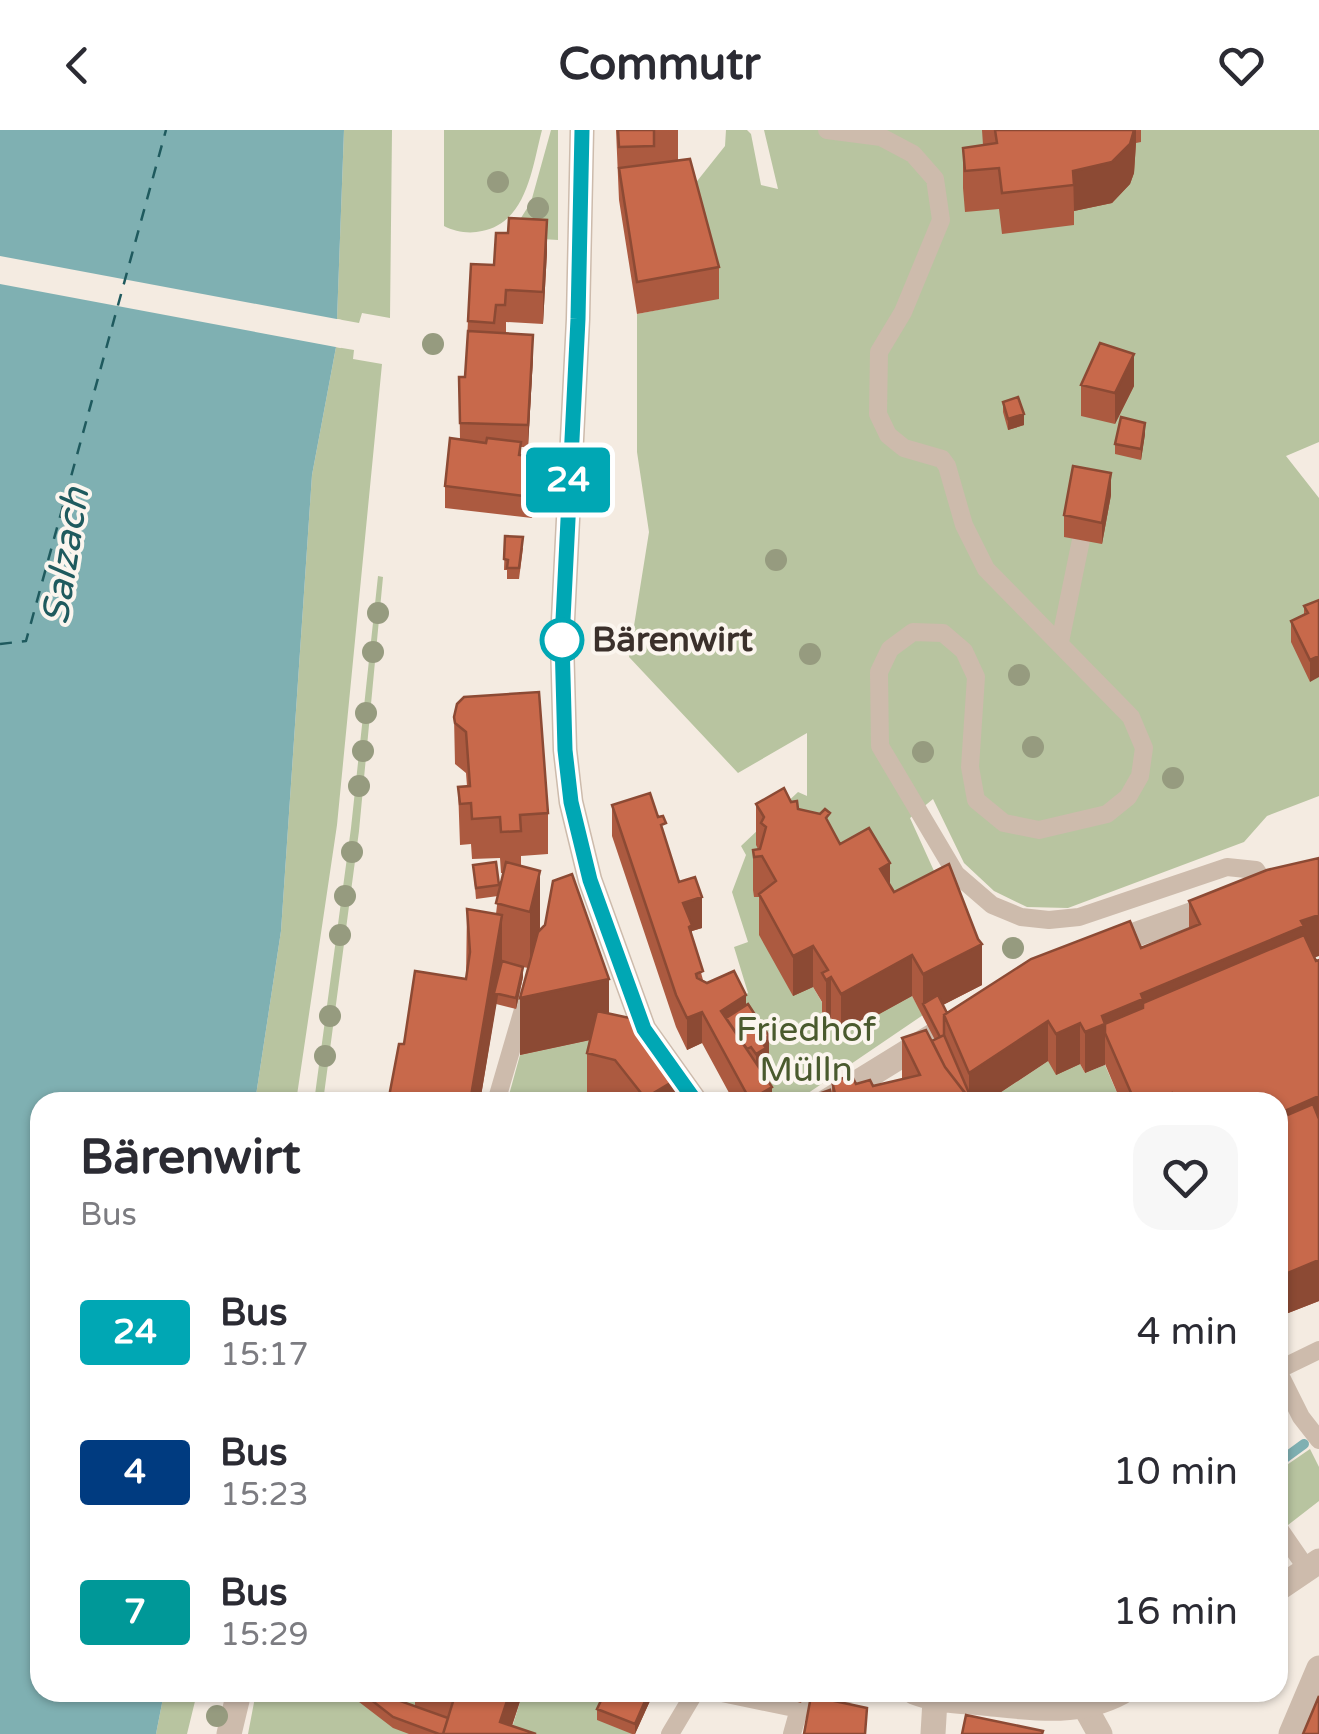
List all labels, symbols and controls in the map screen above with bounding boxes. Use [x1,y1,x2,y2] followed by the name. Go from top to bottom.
[50,38,105,93] icon: back
[558,38,761,92] text: Commutr
[1214,38,1269,93] icon: heart
[523,448,613,512] line badge: 24
[546,459,590,501] text: 24
[32,483,100,628] water label: Salzach
[541,619,583,661] marker: Bärenwirt
[592,619,753,661] place label: Bärenwirt
[736,1009,877,1091] park label: Friedhof Mülln
[1133,1125,1238,1230] button: heart
[80,1129,301,1187] text: Bärenwirt
[80,1196,137,1234] text: Bus
[220,1290,287,1336] text: Bus
[1137,1309,1238,1355] text: 4 min
[113,1311,157,1353] text: 24
[220,1336,309,1374] text: 15:17
[220,1430,287,1476] text: Bus
[1113,1449,1238,1495] text: 10 min
[124,1451,146,1493] text: 4
[220,1476,309,1514] text: 15:23
[220,1570,287,1616] text: Bus
[1113,1589,1238,1635] text: 16 min
[124,1591,146,1633] text: 7
[220,1616,309,1654] text: 15:29

